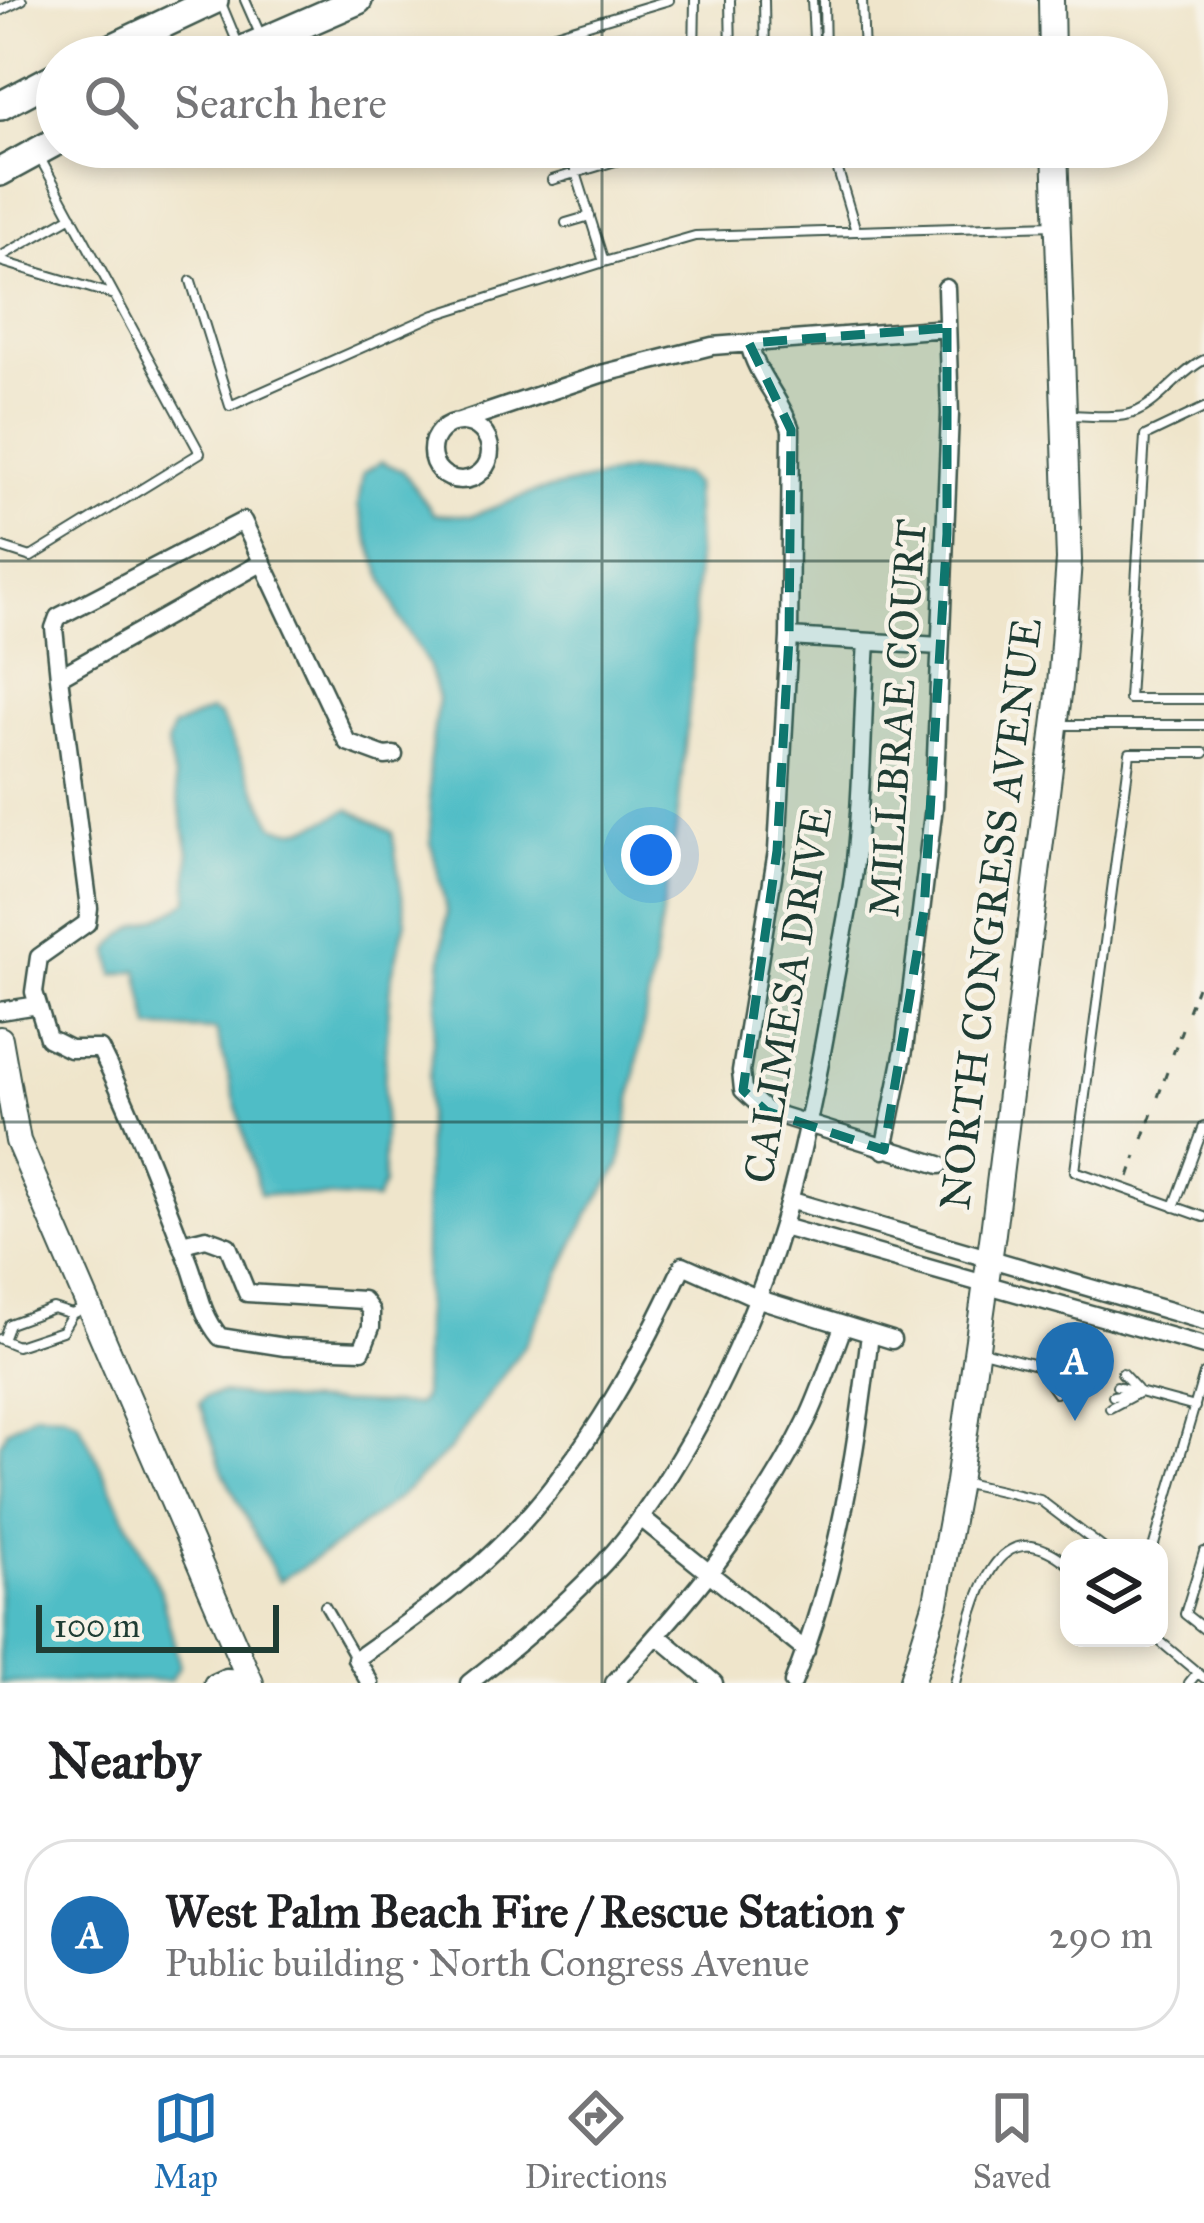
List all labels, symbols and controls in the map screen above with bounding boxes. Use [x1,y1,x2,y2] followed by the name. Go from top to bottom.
[36,36,1168,168] search box
[78,69,144,135] icon: search
[174,75,387,130] text: Search here
[858,517,938,919] street label: MILLBRAE COURT
[929,615,1053,1213] street label: NORTH CONGRESS AVENUE
[733,803,843,1187] street label: CALIMESA DRIVE
[621,825,681,885] your location
[1036,1322,1114,1421] pin: A
[1060,1539,1168,1647] map controls
[1060,1539,1168,1647] button: layers
[36,1599,279,1652] scale bar
[54,1606,140,1646] text: 100 m
[48,1730,200,1792] text: Nearby
[165,1884,905,1939] text: West Palm Beach Fire / Rescue Station 5
[77,1911,103,1959] text: A
[1049,1911,1153,1959] text: 290 m
[165,1939,810,1987] text: Public building · North Congress Avenue
[153,2085,219,2197] tab: Map
[525,2085,667,2197] tab: Directions
[973,2085,1051,2197] tab: Saved

